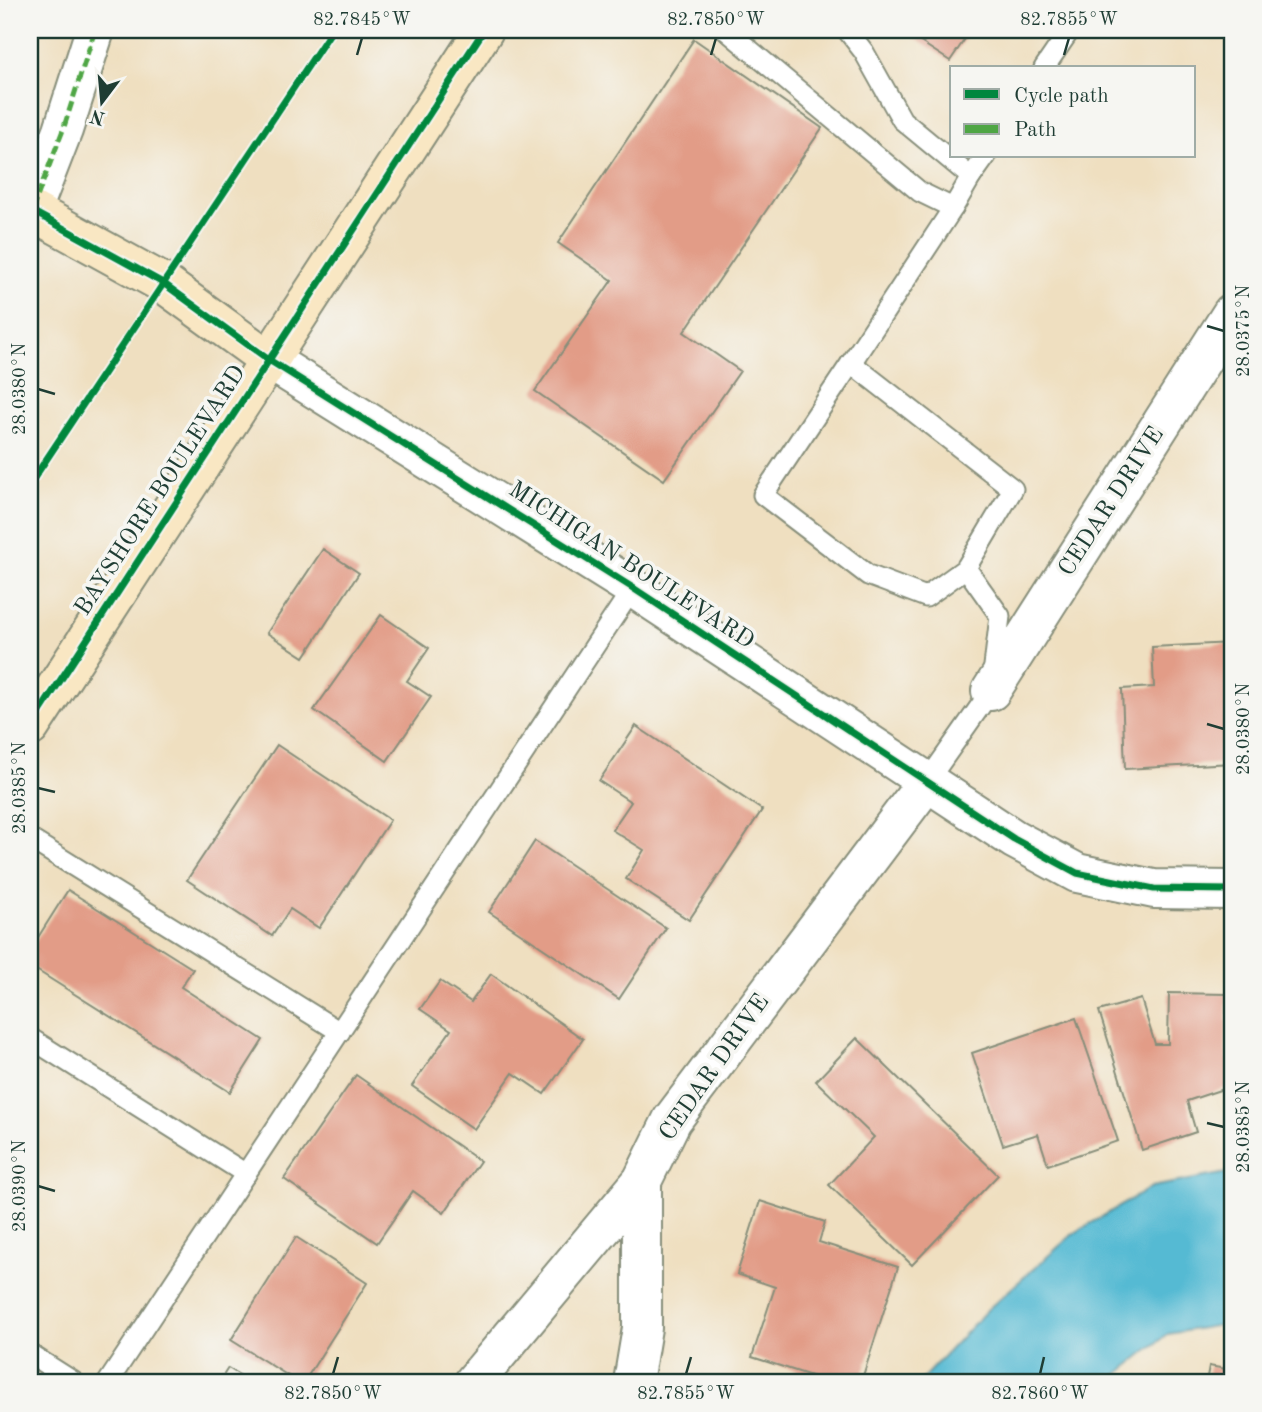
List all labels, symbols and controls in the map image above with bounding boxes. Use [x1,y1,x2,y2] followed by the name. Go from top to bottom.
[313,11,411,29] text: 82.7845°W
[667,11,765,29] text: 82.7850°W
[1020,11,1118,29] text: 82.7855°W
[66,66,136,136] north arrow
[950,66,1196,158] legend
[1014,86,1109,107] text: Cycle path
[88,105,108,127] text: N
[1014,120,1057,141] text: Path
[1235,285,1253,377] text: 28.0375°N
[11,343,29,435] text: 28.0380°N
[71,362,251,620] street label: BAYSHORE BOULEVARD
[1055,423,1169,581] street label: CEDAR DRIVE
[504,478,758,654] street label: MICHIGAN BOULEVARD
[1235,683,1253,775] text: 28.0380°N
[11,742,29,834] text: 28.0385°N
[656,990,774,1146] street label: CEDAR DRIVE
[1235,1081,1253,1173] text: 28.0385°N
[11,1140,29,1232] text: 28.0390°N
[284,1385,382,1403] text: 82.7850°W
[637,1385,735,1403] text: 82.7855°W
[991,1385,1089,1403] text: 82.7860°W

